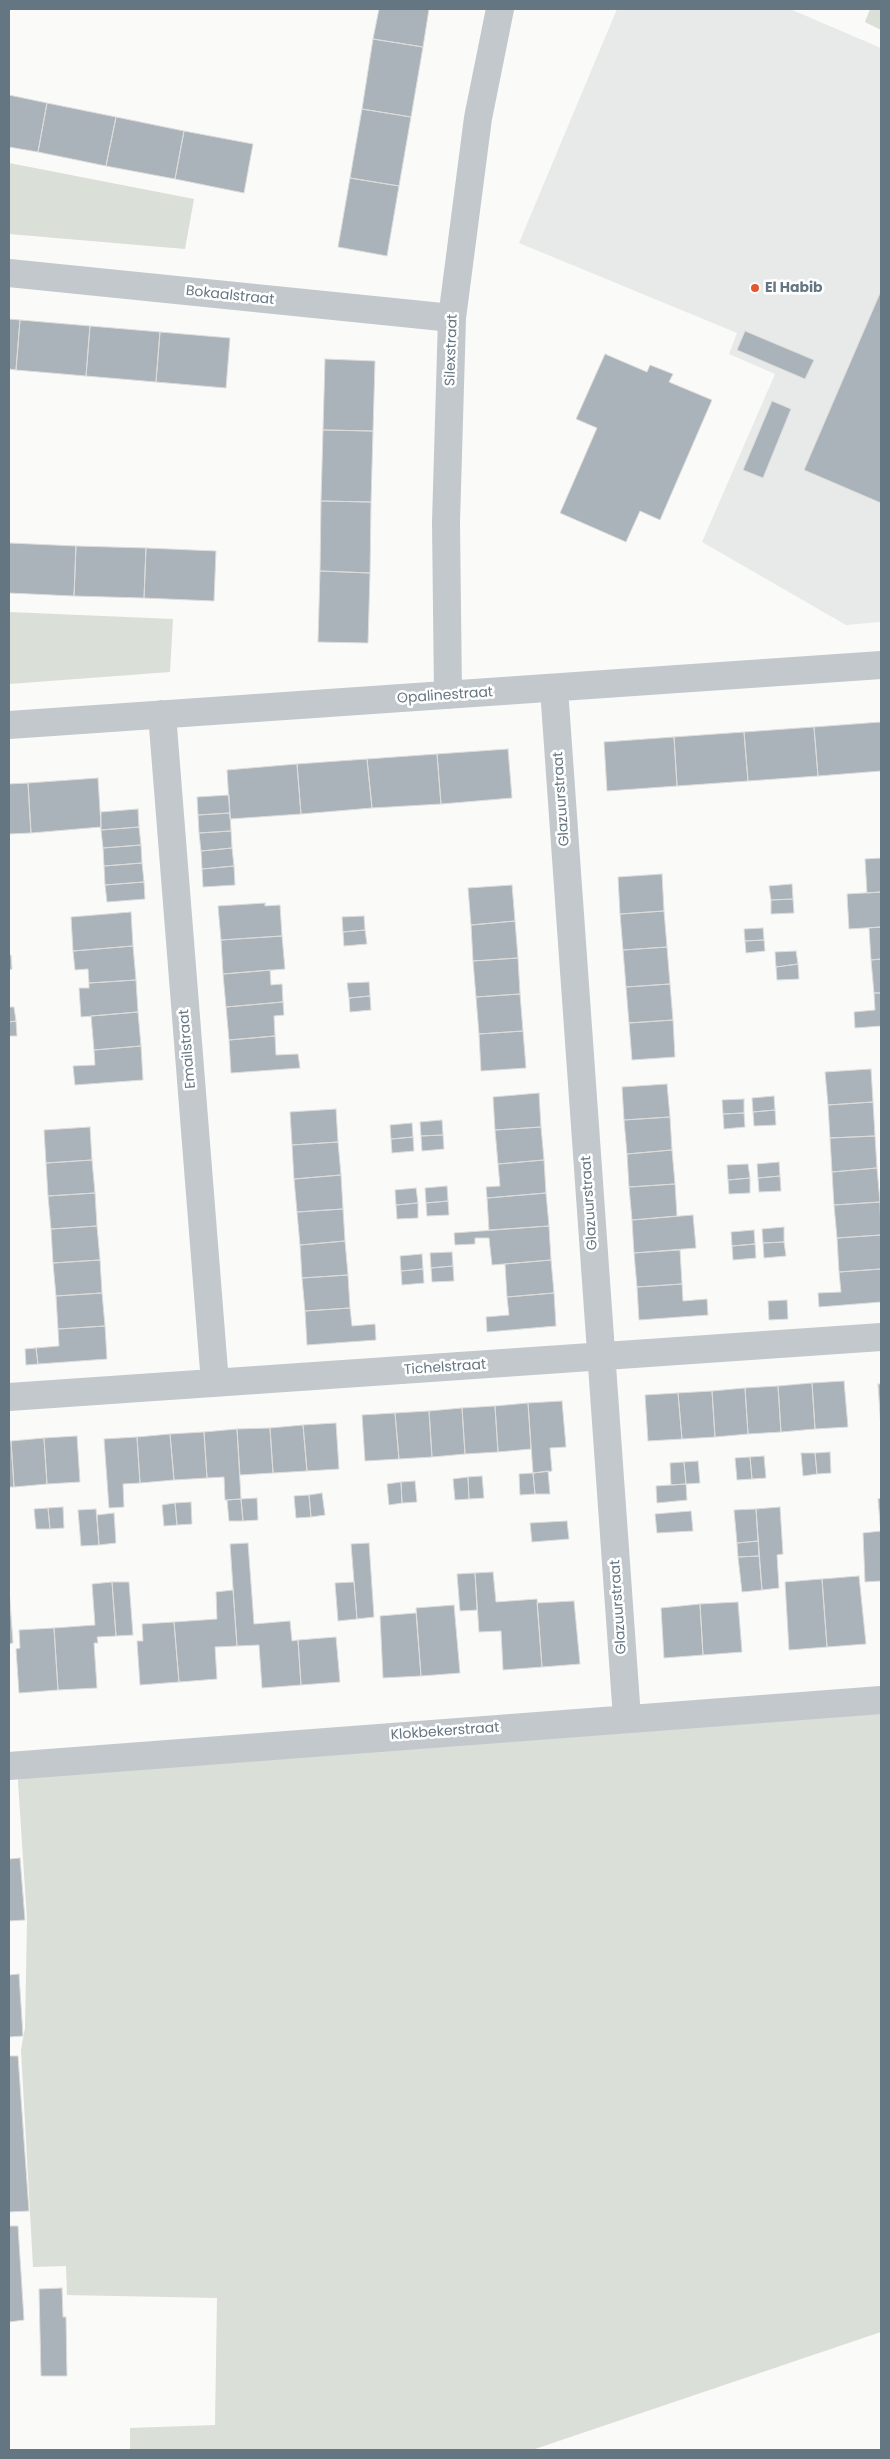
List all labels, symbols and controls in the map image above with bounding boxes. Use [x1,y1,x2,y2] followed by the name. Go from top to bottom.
[765,280,823,296] place label: El Habib
[749,282,761,294] marker: El Habib
[185,283,275,309] street label: Bokaalstraat
[442,314,462,386] street label: Silexstraat
[396,684,494,708] street label: Opalinestraat
[550,751,574,847] street label: Glazuurstraat
[176,1009,200,1089] street label: Emailstraat
[578,1155,602,1251] street label: Glazuurstraat
[403,1357,487,1379] street label: Tichelstraat
[607,1559,631,1655] street label: Glazuurstraat
[390,1720,500,1744] street label: Klokbekerstraat

